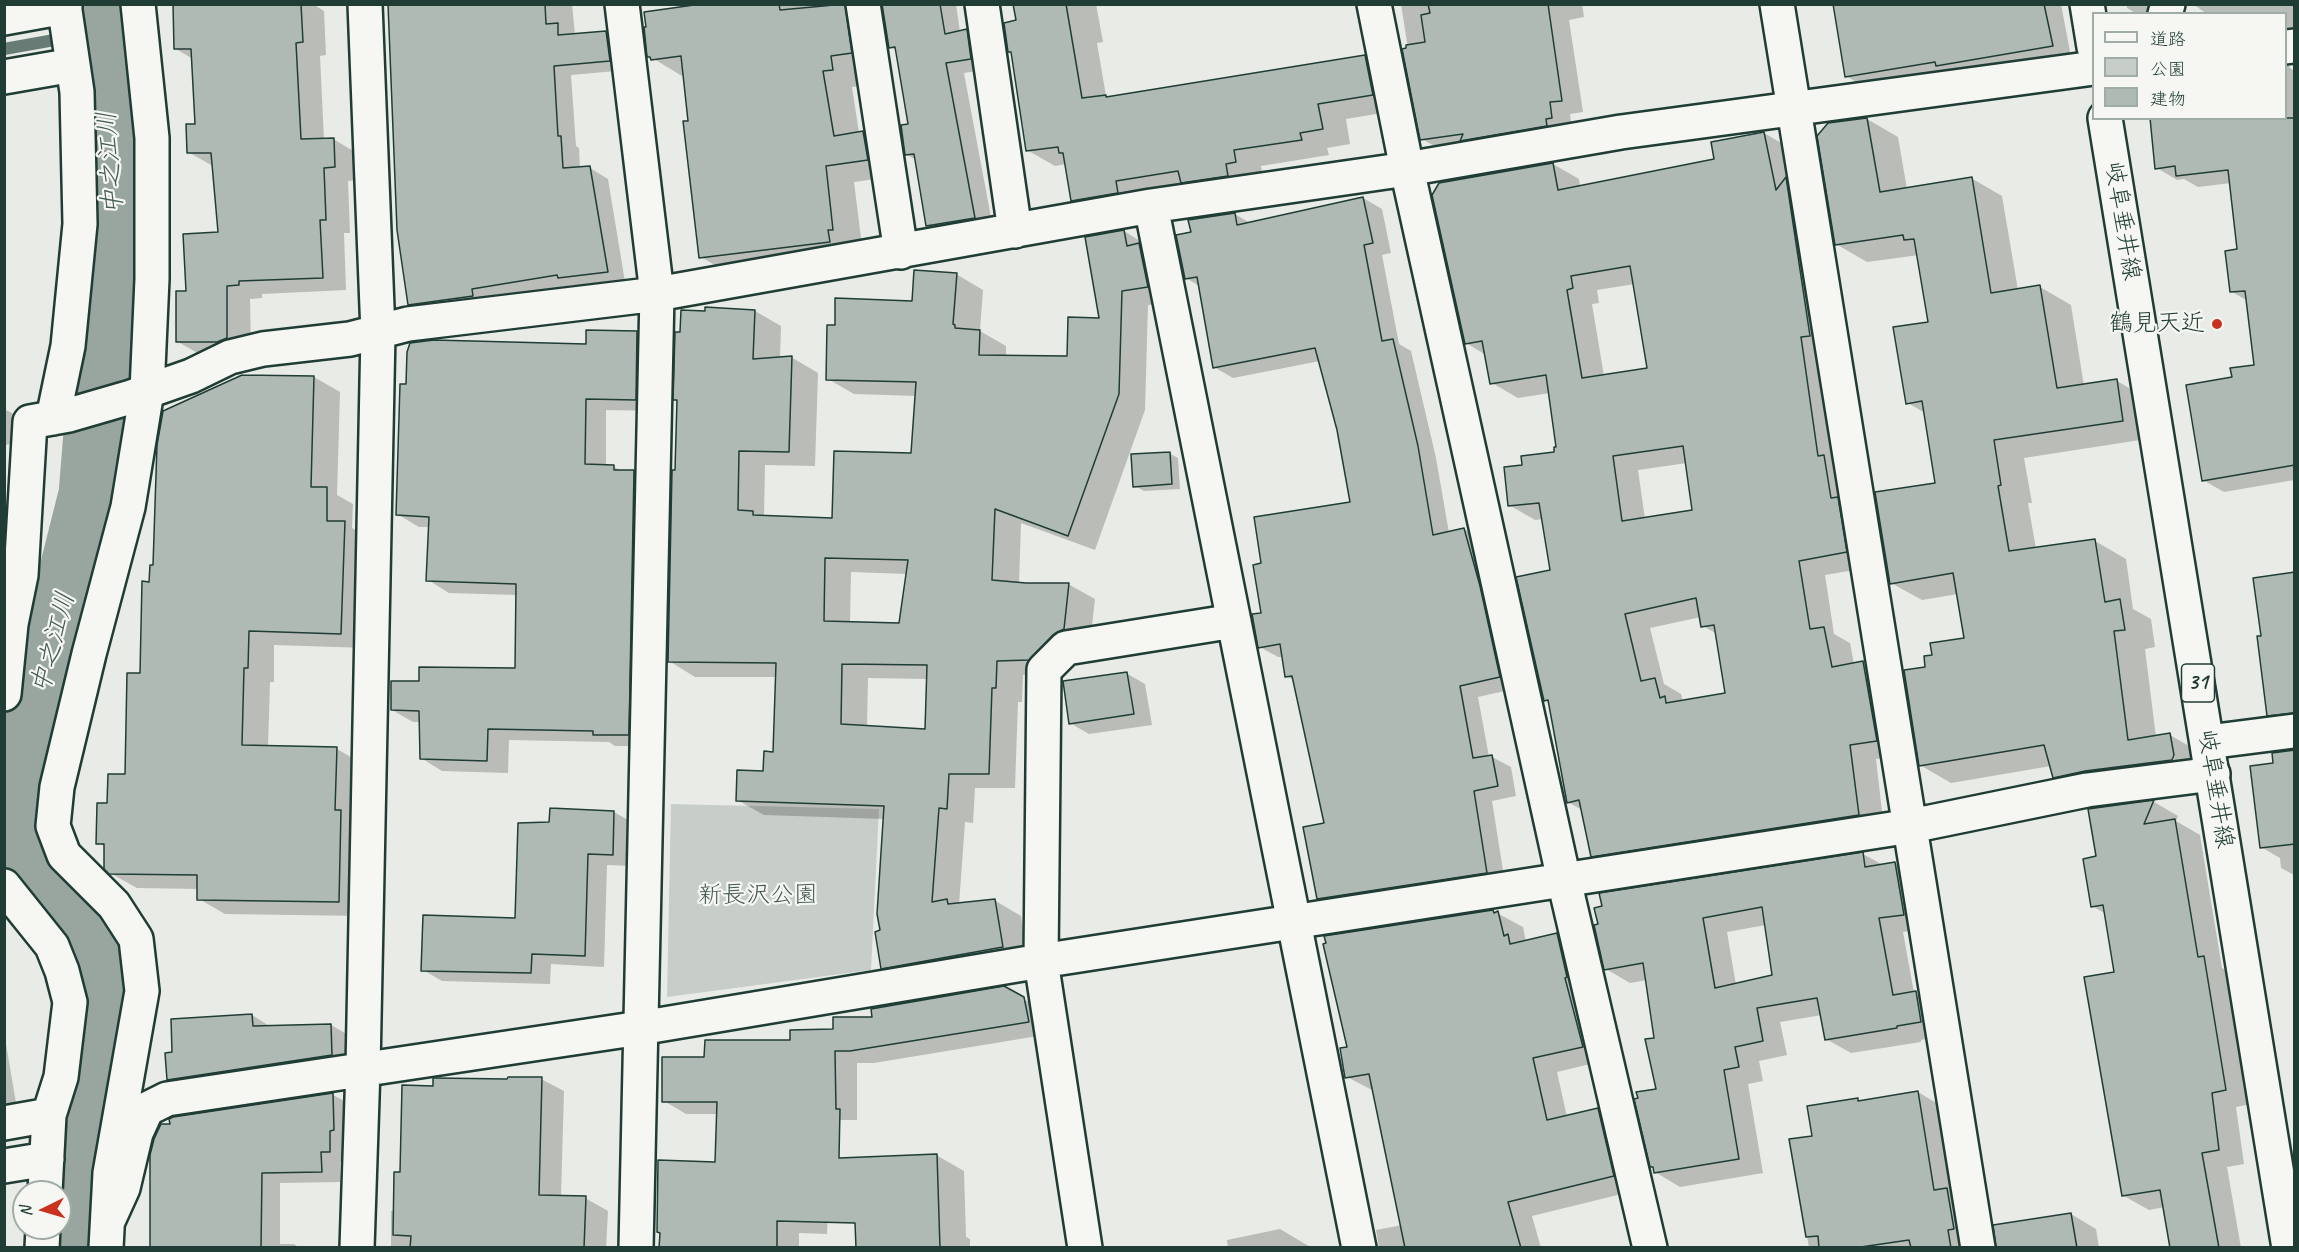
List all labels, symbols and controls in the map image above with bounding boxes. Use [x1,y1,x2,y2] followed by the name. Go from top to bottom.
[2092,12,2287,120] legend
[2150,28,2186,50] text: 道路
[2150,58,2186,80] text: 公園
[2150,88,2186,110] text: 建物
[92,110,130,216] water label: 中之江川
[2098,159,2146,283] street label: 岐阜垂井線
[2109,310,2205,338] place label: 鶴見天近
[2210,317,2224,331] marker: 鶴見天近
[25,589,83,697] water label: 中之江川
[2182,664,2214,702] road number: 31
[2191,727,2239,851] street label: 岐阜垂井線
[698,882,818,910] park label: 新長沢公園
[12,1180,72,1240] north arrow
[16,1206,36,1217] text: N

